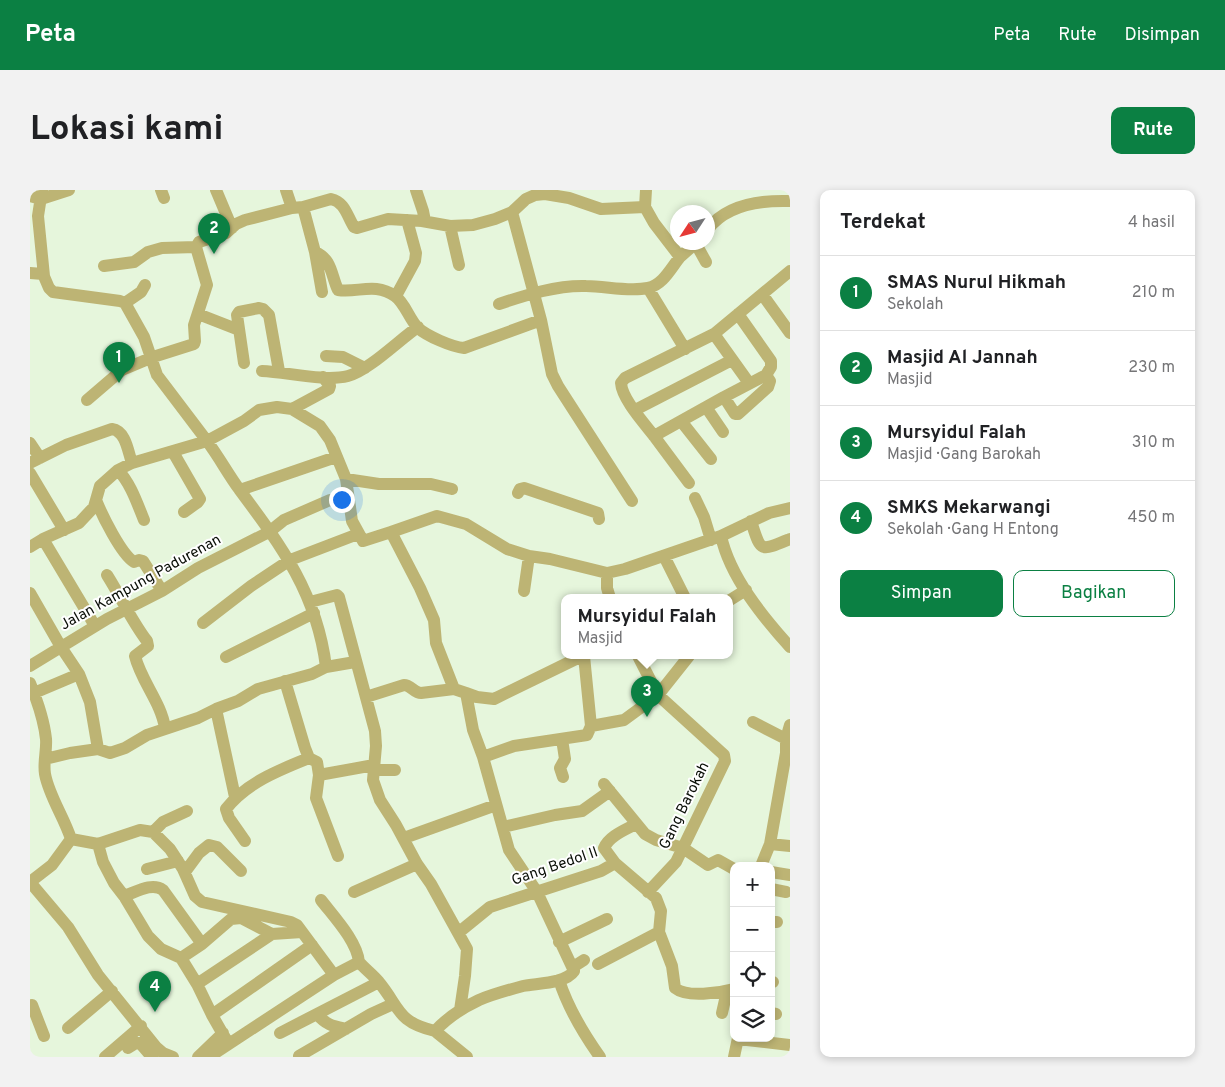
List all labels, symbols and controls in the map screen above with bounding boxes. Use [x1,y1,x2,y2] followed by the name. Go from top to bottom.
[25,20,76,50] text: Peta
[993,24,1030,47] text: Peta
[1058,24,1096,47] text: Rute
[1124,24,1200,47] text: Disimpan
[1111,107,1195,154] button: Rute
[30,108,223,152] text: Lokasi kami
[670,205,715,250] north arrow
[840,209,926,236] text: Terdekat
[198,213,230,254] pin: 2
[1128,213,1175,233] text: 4 hasil
[887,271,1066,295] text: SMAS Nurul Hikmah
[853,283,859,303] text: 1
[1132,283,1175,303] text: 210 m
[887,295,943,315] text: Sekolah
[103,342,135,383] pin: 1
[887,346,1038,370] text: Masjid Al Jannah
[851,358,861,378] text: 2
[1128,358,1175,378] text: 230 m
[887,370,932,390] text: Masjid
[887,421,1026,445] text: Mursyidul Falah
[851,433,861,453] text: 3
[1132,433,1175,453] text: 310 m
[887,445,1041,465] text: Masjid · Gang Barokah
[329,487,355,513] your location
[887,496,1051,520] text: SMKS Mekarwangi
[851,508,861,528] text: 4
[1128,508,1175,528] text: 450 m
[887,520,1059,540] text: Sekolah · Gang H Entong
[57,531,225,635] street label: Jalan Kampung Padurenan
[840,570,1003,617] button: Simpan
[1013,570,1175,617] button: Bagikan
[561,594,733,659] popup
[577,605,717,629] text: Mursyidul Falah
[577,629,623,649] text: Masjid
[631,676,663,717] pin: 3
[656,759,714,853] street label: Gang Barokah
[509,843,601,891] street label: Gang Bedol II
[730,862,775,1042] map controls
[730,862,775,907] button: +
[730,907,775,952] button: −
[730,952,775,997] button: locate
[139,971,171,1012] pin: 4
[730,997,775,1042] button: layers

